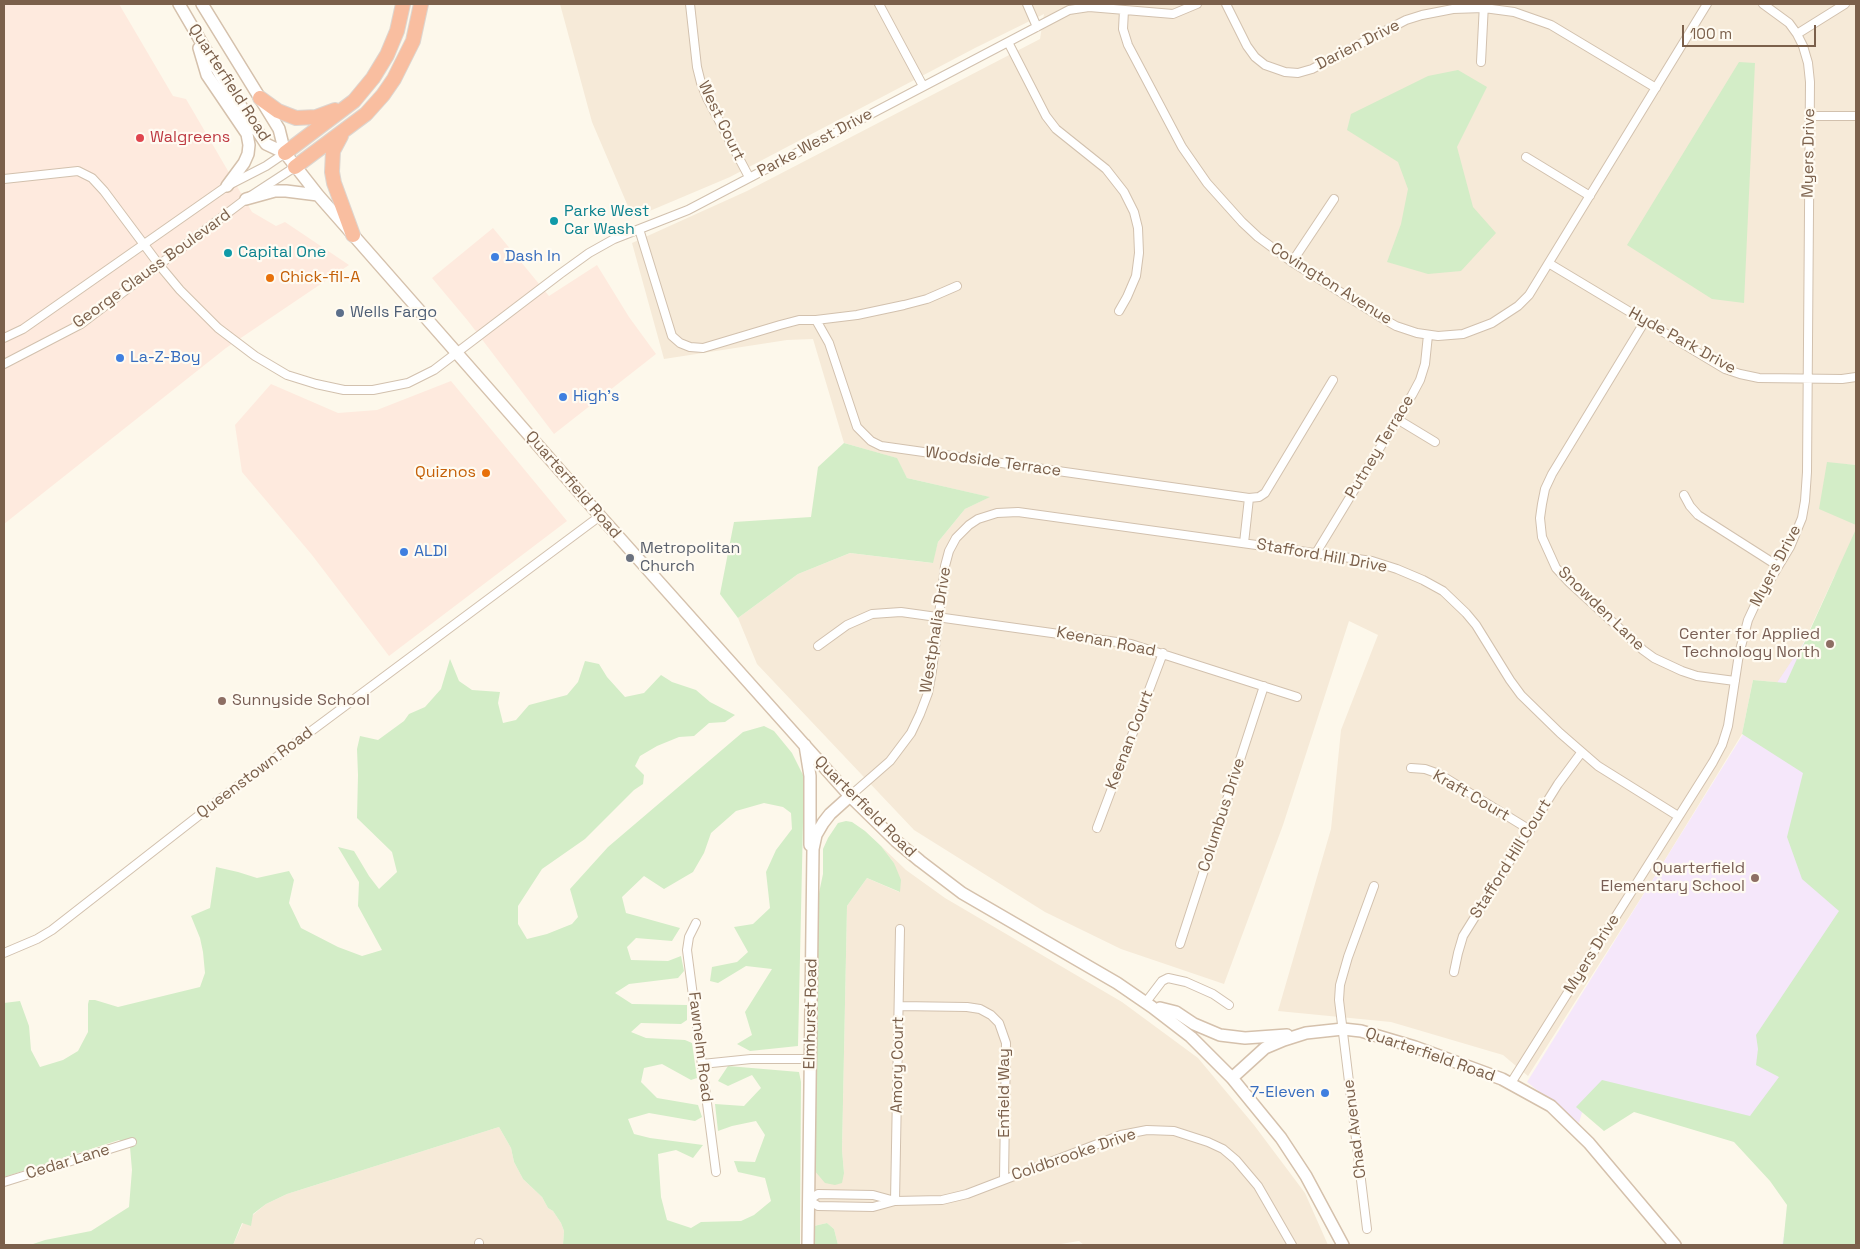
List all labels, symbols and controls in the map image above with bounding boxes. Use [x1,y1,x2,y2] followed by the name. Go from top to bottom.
[1685,15,1819,47] scale bar
[1313,16,1403,74] street label: Darien Drive
[184,21,274,145] street label: Quarterfield Road
[1690,24,1732,43] text: 100 m
[693,78,749,164] street label: West Court
[754,105,876,181] street label: Parke West Drive
[1799,108,1819,198] street label: Myers Drive
[150,128,230,148] place label: Walgreens
[134,132,146,144] marker: Walgreens
[564,202,649,240] place label: Parke West Car Wash
[69,205,235,333] street label: George Clauss Boulevard
[548,215,560,227] marker: Parke West Car Wash
[1267,239,1395,329] street label: Covington Avenue
[238,243,326,263] place label: Capital One
[222,247,234,259] marker: Capital One
[505,247,561,267] place label: Dash In
[489,251,501,263] marker: Dash In
[280,268,360,288] place label: Chick-fil-A
[264,272,276,284] marker: Chick-fil-A
[350,303,437,323] place label: Wells Fargo
[1625,304,1739,378] street label: Hyde Park Drive
[334,307,346,319] marker: Wells Fargo
[130,348,201,368] place label: La-Z-Boy
[114,352,126,364] marker: La-Z-Boy
[573,387,619,407] place label: High's
[557,391,569,403] marker: High's
[1342,392,1418,502] street label: Putney Terrace
[521,427,625,543] street label: Quarterfield Road
[924,443,1062,481] street label: Woodside Terrace
[415,463,476,483] place label: Quiznos
[480,467,492,479] marker: Quiznos
[1746,522,1806,610] street label: Myers Drive
[1255,535,1389,577] street label: Stafford Hill Drive
[640,539,740,577] place label: Metropolitan Church
[414,542,447,562] place label: ALDI
[398,546,410,558] marker: ALDI
[624,552,636,564] marker: Metropolitan Church
[1554,563,1648,655] street label: Snowden Lane
[917,565,955,695] street label: Westphalia Drive
[1055,623,1157,661] street label: Keenan Road
[1679,625,1820,663] place label: Center for Applied Technology North
[1824,638,1836,650] marker: Center for Applied Technology North
[1102,688,1158,792] street label: Keenan Court
[232,691,370,711] place label: Sunnyside School
[216,695,228,707] marker: Sunnyside School
[193,723,317,823] street label: Queenstown Road
[810,752,920,862] street label: Quarterfield Road
[1195,756,1249,874] street label: Columbus Drive
[1429,766,1513,826] street label: Kraft Court
[1466,796,1556,922] street label: Stafford Hill Court
[1600,859,1745,897] place label: Quarterfield Elementary School
[1749,872,1761,884] marker: Quarterfield Elementary School
[1560,911,1624,997] street label: Myers Drive
[800,958,822,1070] street label: Elmhurst Road
[684,991,716,1103] street label: Fawnelm Road
[888,1016,908,1114] street label: Amory Court
[1363,1024,1497,1086] street label: Quarterfield Road
[995,1048,1015,1138] street label: Enfield Way
[1339,1078,1371,1180] street label: Chad Avenue
[1250,1083,1315,1103] place label: 7-Eleven
[1319,1087,1331,1099] marker: 7-Eleven
[1009,1125,1139,1185] street label: Coldbrooke Drive
[24,1140,112,1184] street label: Cedar Lane

